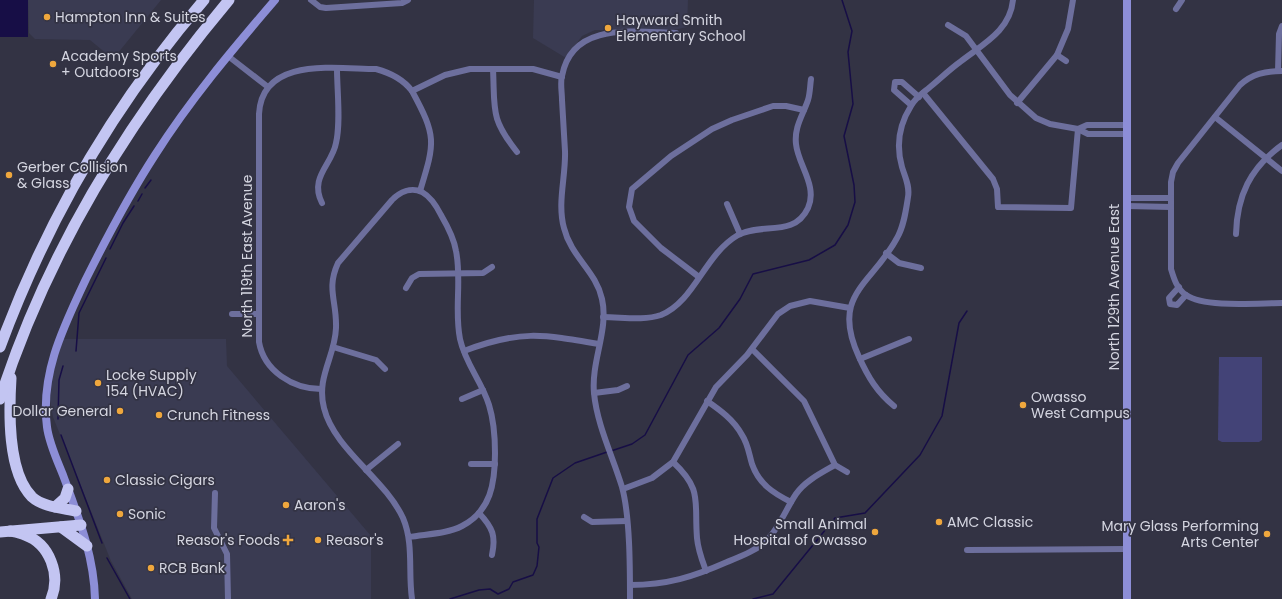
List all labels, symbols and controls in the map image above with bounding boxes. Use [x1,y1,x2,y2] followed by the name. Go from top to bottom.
[55,7,206,27] place label: Hampton Inn & Suites
[616,10,746,46] place label: Hayward Smith Elementary School
[42,12,52,22] marker: Hampton Inn & Suites
[603,23,613,33] marker: Hayward Smith Elementary School
[61,46,177,82] place label: Academy Sports + Outdoors
[48,59,58,69] marker: Academy Sports + Outdoors
[17,157,128,193] place label: Gerber Collision & Glass
[4,170,14,180] marker: Gerber Collision & Glass
[237,174,257,337] street label: North 119th East Avenue
[1104,204,1124,370] street label: North 129th Avenue East
[106,365,197,401] place label: Locke Supply 154 (HVAC)
[93,378,103,388] marker: Locke Supply 154 (HVAC)
[1031,387,1130,423] place label: Owasso West Campus
[1018,400,1028,410] marker: Owasso West Campus
[12,401,112,421] place label: Dollar General
[167,405,270,425] place label: Crunch Fitness
[115,406,125,416] marker: Dollar General
[154,410,164,420] marker: Crunch Fitness
[115,470,215,490] place label: Classic Cigars
[102,475,112,485] marker: Classic Cigars
[294,495,346,515] place label: Aaron's
[281,500,291,510] marker: Aaron's
[128,504,166,524] place label: Sonic
[115,509,125,519] marker: Sonic
[947,512,1033,532] place label: AMC Classic
[734,514,867,550] place label: Small Animal Hospital of Owasso
[1101,516,1259,552] place label: Mary Glass Performing Arts Center
[934,517,944,527] marker: AMC Classic
[870,527,880,537] marker: Small Animal Hospital of Owasso
[1262,529,1272,539] marker: Mary Glass Performing Arts Center
[177,530,280,550] place label: Reasor's Foods
[326,530,384,550] place label: Reasor's
[283,535,293,545] marker: Reasor's Foods
[313,535,323,545] marker: Reasor's
[159,558,226,578] place label: RCB Bank
[146,563,156,573] marker: RCB Bank

